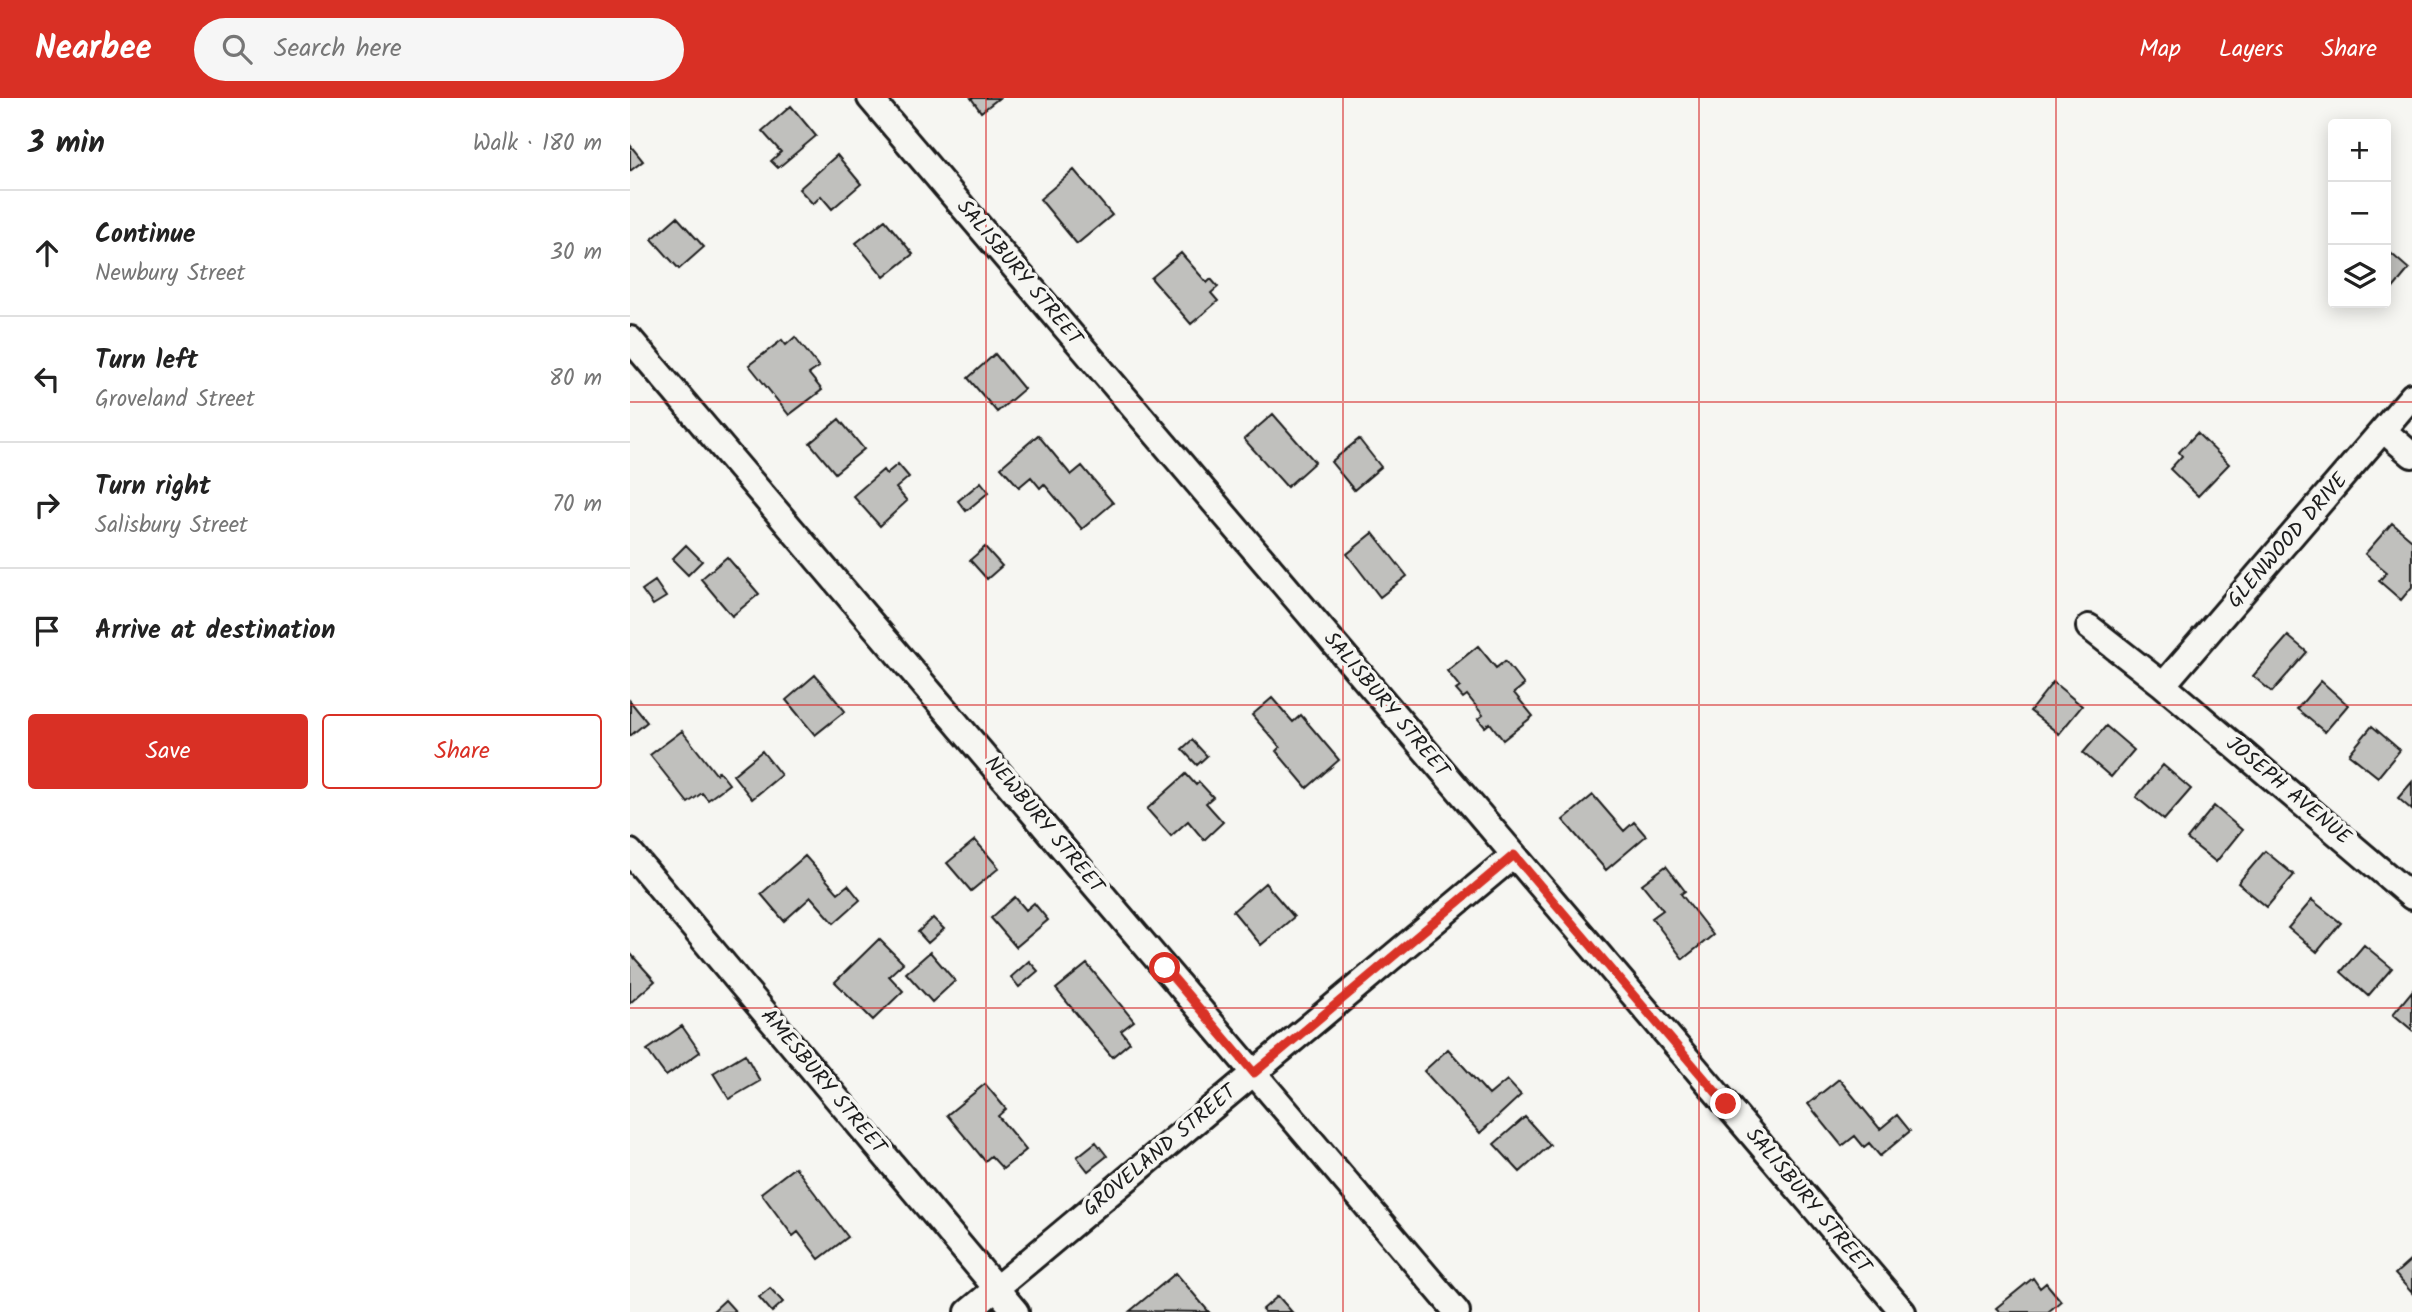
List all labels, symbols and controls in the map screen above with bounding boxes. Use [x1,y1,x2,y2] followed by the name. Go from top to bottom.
[194,18,684,81] search box
[35,23,152,76] text: Nearbee
[274,28,402,70] text: Search here
[218,30,256,68] icon: search
[2139,30,2181,69] text: Map
[2219,30,2283,69] text: Layers
[2321,30,2377,69] text: Share
[2328,119,2391,308] map controls
[2328,119,2391,182] button: +
[28,120,105,168] text: 3 min
[473,126,602,162] text: Walk · 180 m
[2328,182,2391,245] button: −
[948,193,1091,355] street label: SALISBURY STREET
[95,214,196,256] text: Continue
[28,234,66,272] icon: ahead
[550,235,602,271] text: 30 m
[2328,245,2391,308] button: layers
[95,256,246,292] text: Newbury Street
[95,340,198,382] text: Turn left
[28,360,66,398] icon: left
[549,361,602,397] text: 80 m
[95,382,255,418] text: Groveland Street
[2220,465,2357,616] street label: GLENWOOD DRIVE
[95,466,211,508] text: Turn right
[28,486,66,524] icon: right
[552,487,602,523] text: 70 m
[95,508,248,544] text: Salisbury Street
[95,610,335,652] text: Arrive at destination
[28,612,66,650] icon: arrive
[1315,625,1458,787] street label: SALISBURY STREET
[28,714,308,789] button: Save
[322,714,602,789] button: Share
[2218,728,2359,854] street label: JOSEPH AVENUE
[976,748,1113,903] street label: NEWBURY STREET
[1149,952,1180,983] route start
[752,1002,895,1164] street label: AMESBURY STREET
[1076,1075,1246,1225] street label: GROVELAND STREET
[1710,1088,1741,1119] route end
[1737,1121,1880,1283] street label: SALISBURY STREET

